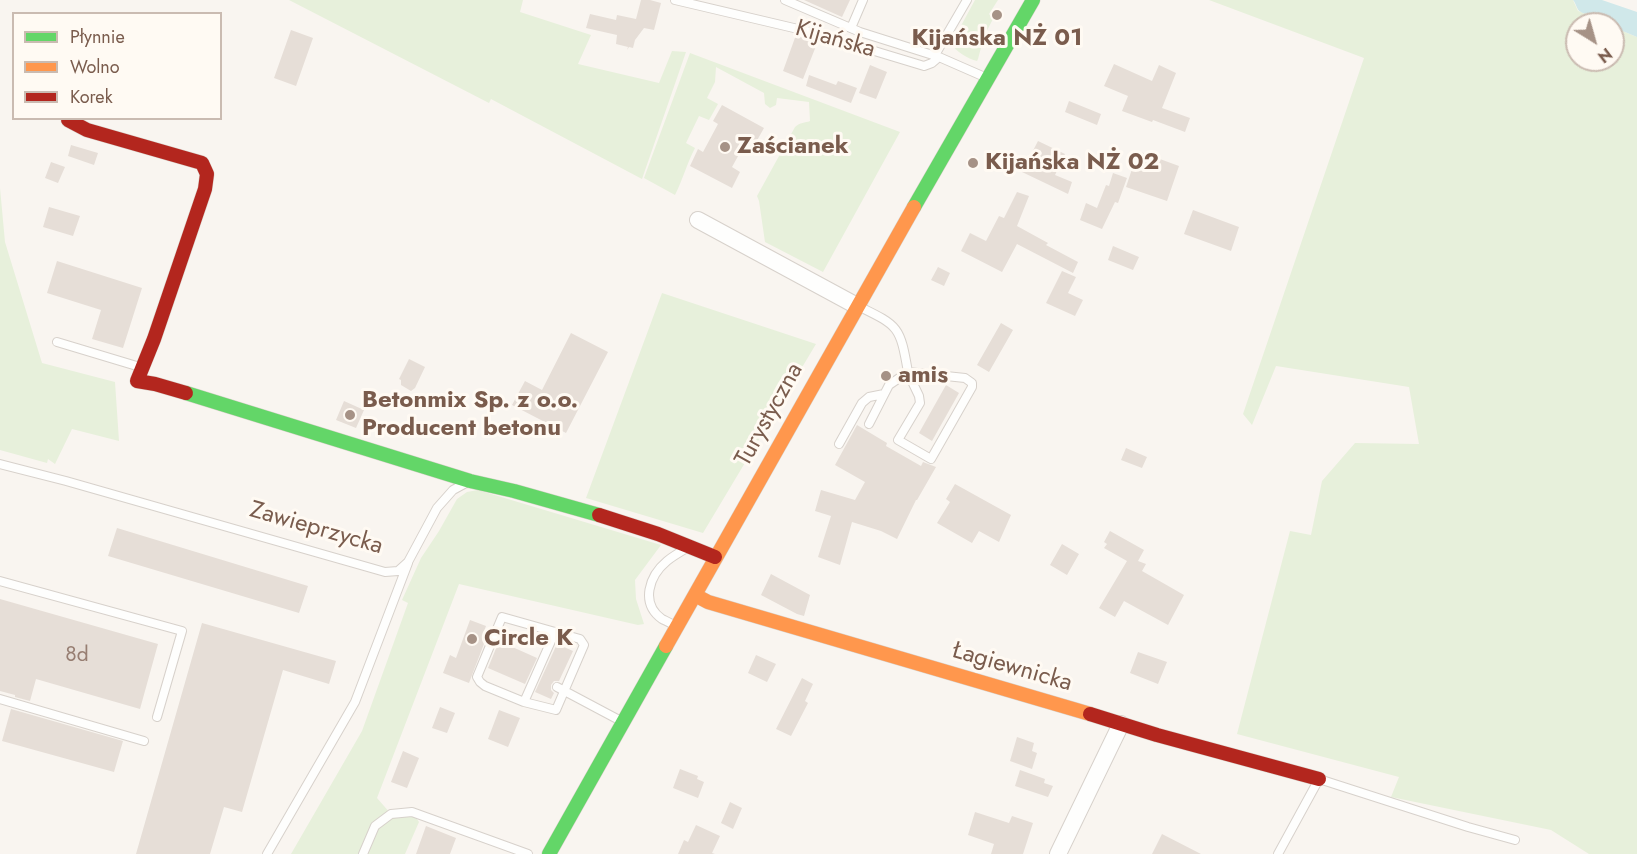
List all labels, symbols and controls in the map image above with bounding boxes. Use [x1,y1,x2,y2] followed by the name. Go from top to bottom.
[990,8,1004,22] marker: Kijańska NŻ 01
[12,12,222,120] legend
[1565,12,1625,72] north arrow
[792,15,878,65] street label: Kijańska
[70,24,125,50] text: Płynnie
[912,25,1082,53] place label: Kijańska NŻ 01
[1593,42,1617,68] text: N
[70,54,120,80] text: Wolno
[70,84,113,110] text: Korek
[737,133,849,161] place label: Zaścianek
[718,140,732,154] marker: Zaścianek
[985,149,1159,177] place label: Kijańska NŻ 02
[966,156,980,170] marker: Kijańska NŻ 02
[730,358,810,472] street label: Turystyczna
[898,362,948,390] place label: amis
[879,369,893,383] marker: amis
[362,387,578,443] place label: Betonmix Sp. z o.o. Producent betonu
[343,408,357,422] marker: Betonmix Sp. z o.o. Producent betonu
[246,496,386,562] street label: Zawieprzycka
[484,625,573,653] place label: Circle K
[465,632,479,646] marker: Circle K
[949,637,1075,699] street label: Łagiewnicka
[65,643,89,669] house number: 8d

